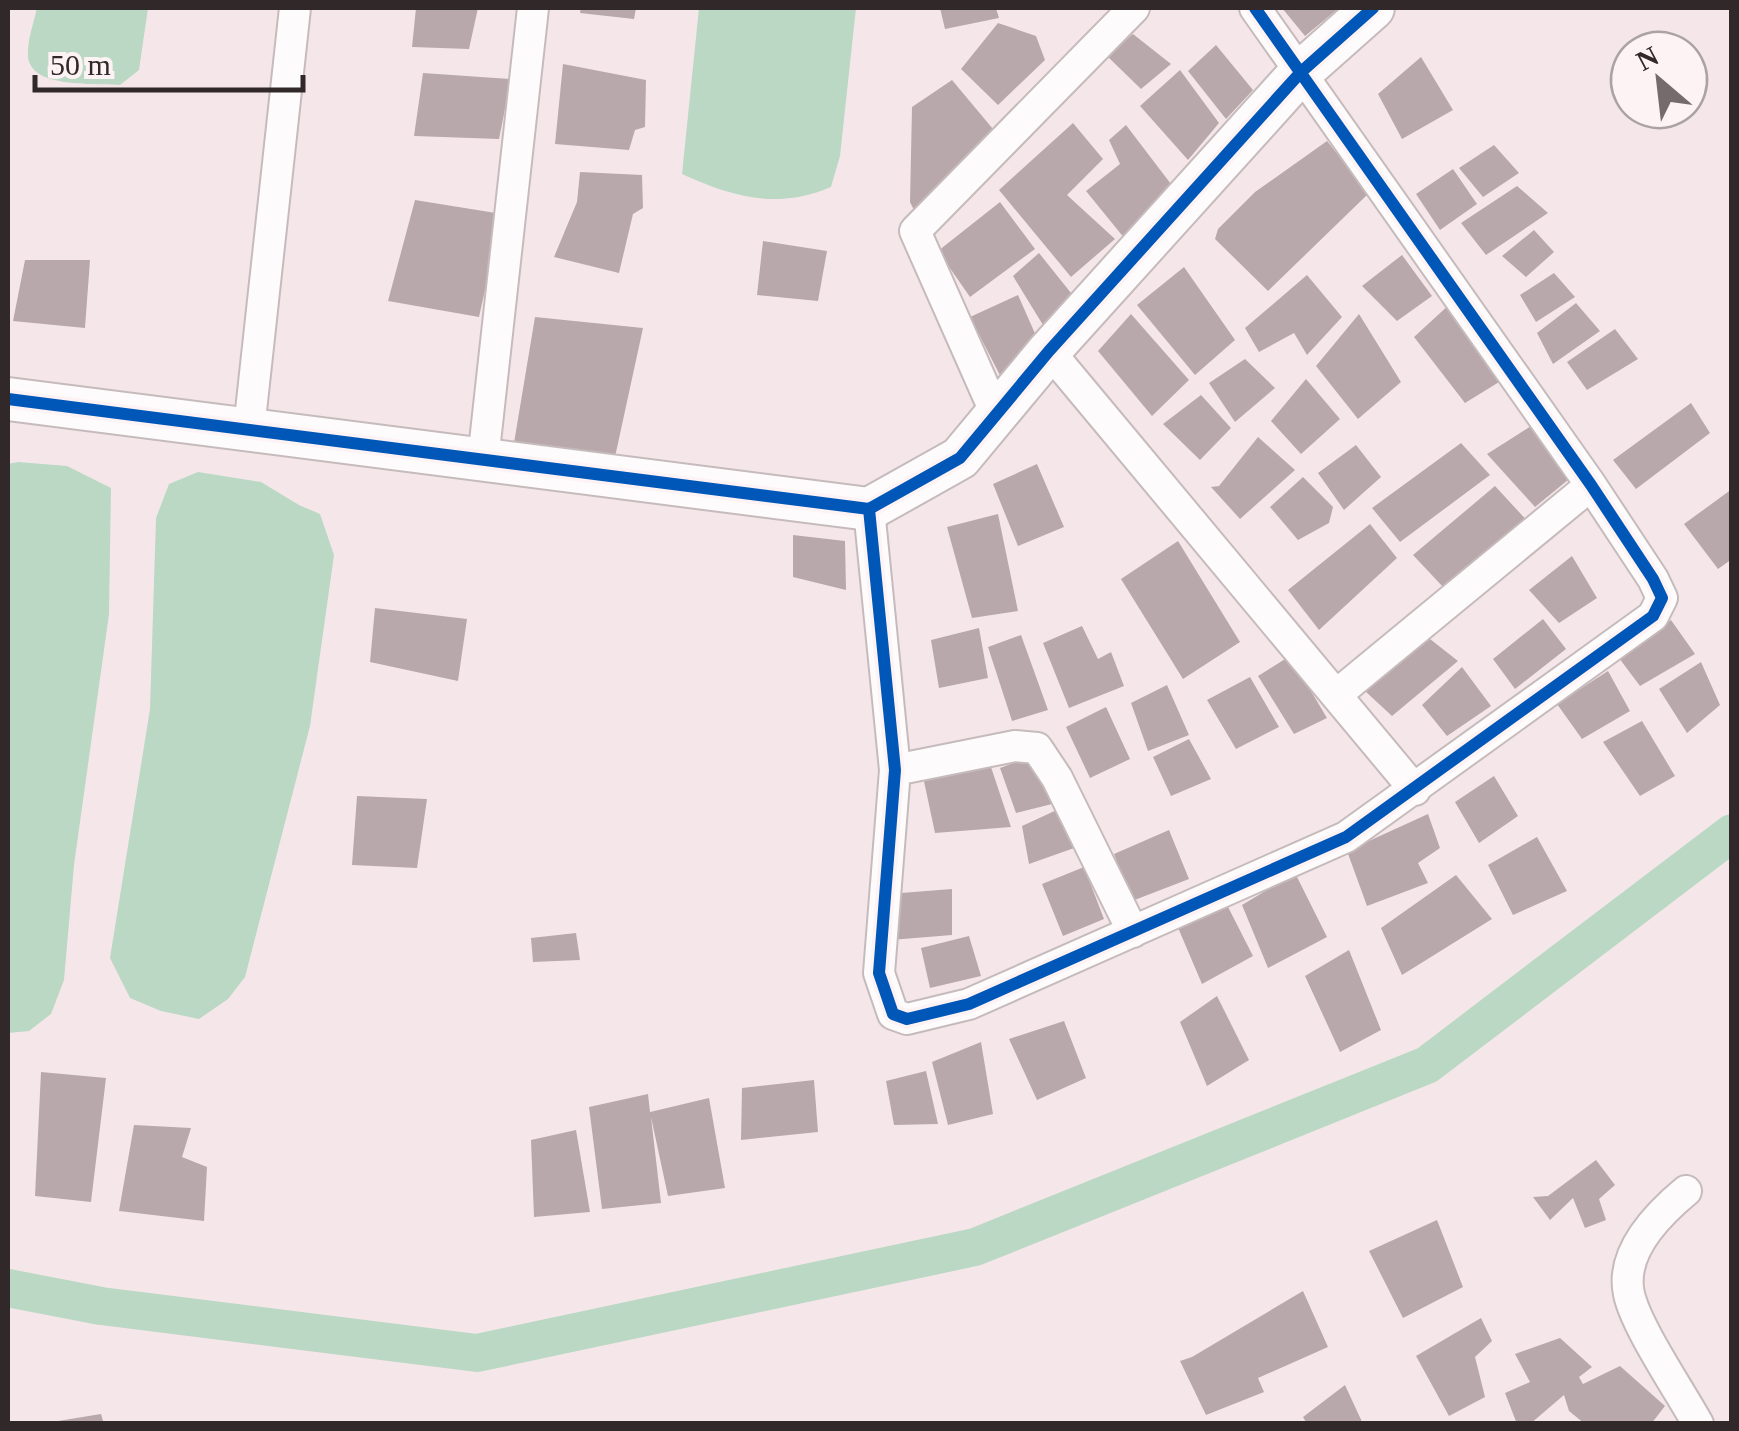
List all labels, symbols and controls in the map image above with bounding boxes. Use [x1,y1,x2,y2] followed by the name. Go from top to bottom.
[35,30,302,92] scale bar
[1609,30,1709,130] north arrow
[1631,40,1664,77] text: N
[50,48,111,81] text: 50 m

